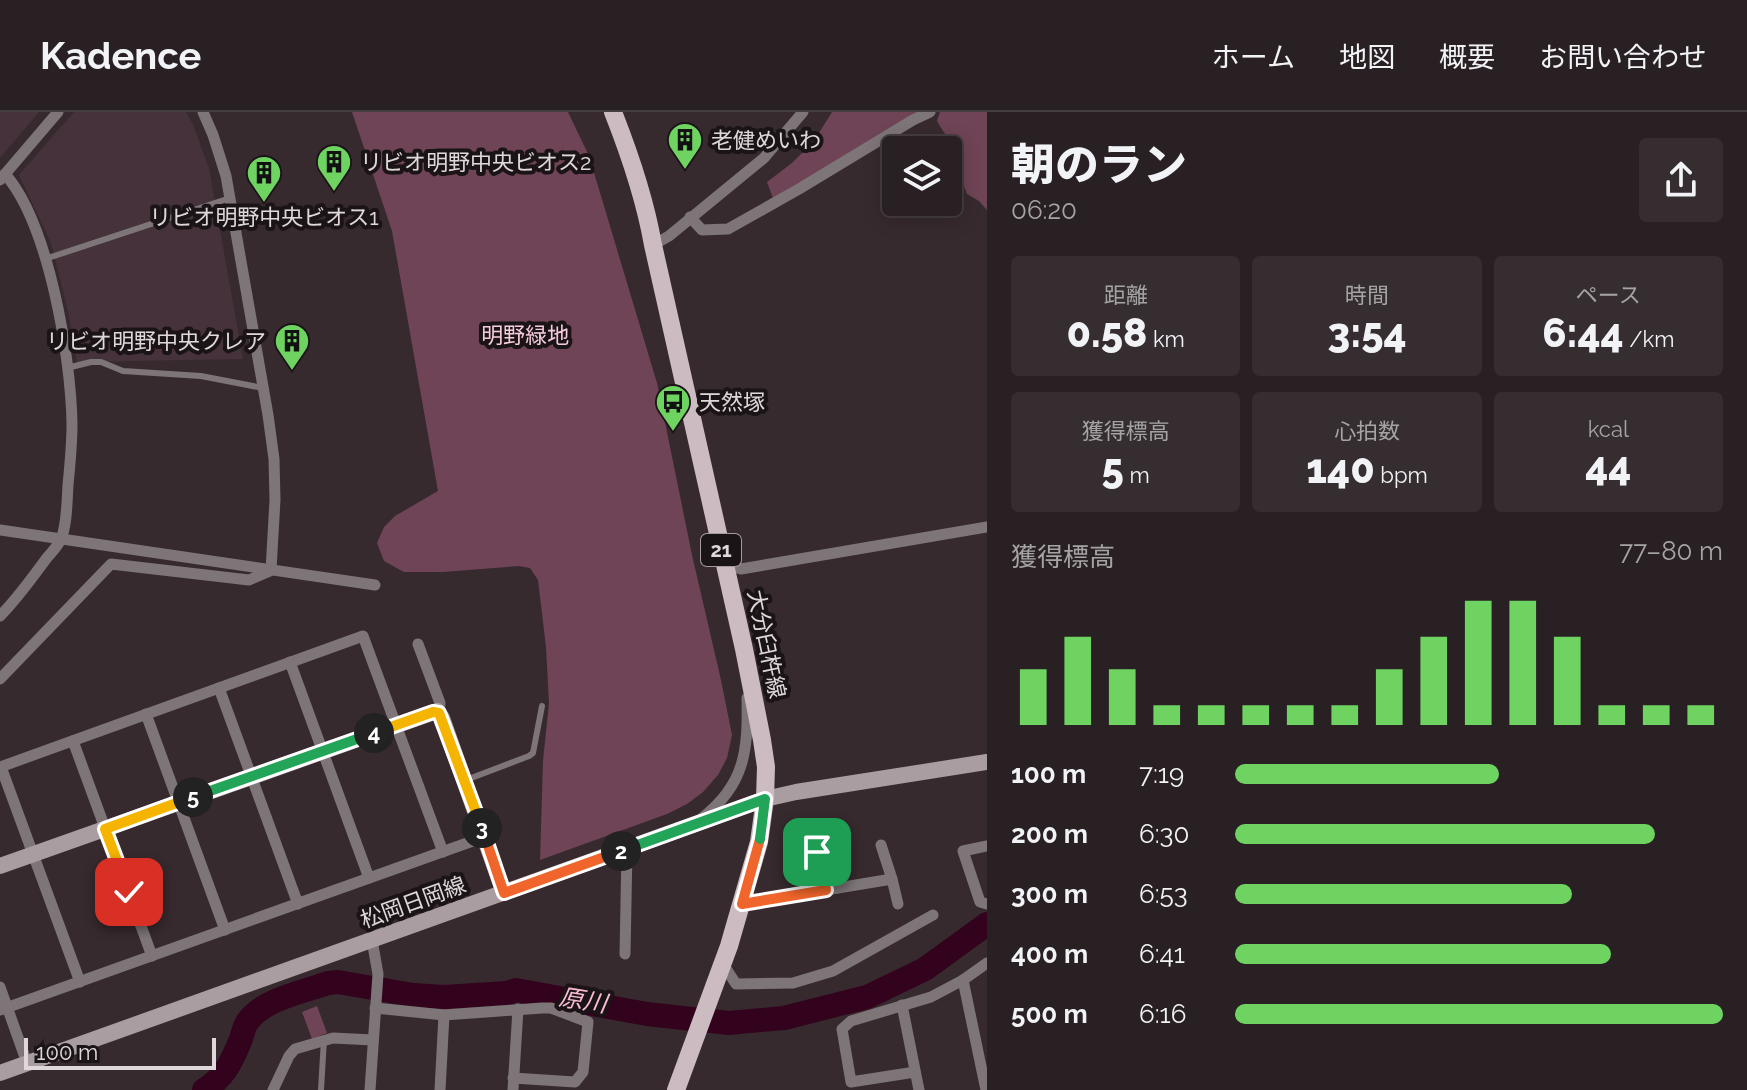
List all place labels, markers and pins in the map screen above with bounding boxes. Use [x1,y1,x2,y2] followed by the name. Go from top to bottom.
[666,121,704,171] building icon: 老健めいわ
[711,127,821,153] place label: 老健めいわ
[315,143,353,193] building icon: リビオ明野中央ビオス2
[360,149,591,175] place label: リビオ明野中央ビオス2
[245,154,283,204] building icon: リビオ明野中央ビオス1
[149,204,379,230] place label: リビオ明野中央ビオス1
[273,322,311,372] building icon: リビオ明野中央クレア
[46,328,266,354] place label: リビオ明野中央クレア
[654,383,692,433] bus stop icon: 天然塚
[699,389,765,415] place label: 天然塚
[354,713,394,753] pin: 4
[173,777,213,817] pin: 5
[462,808,502,848] pin: 3
[783,818,851,886] pin
[601,831,641,871] pin: 2
[95,858,163,926] pin

